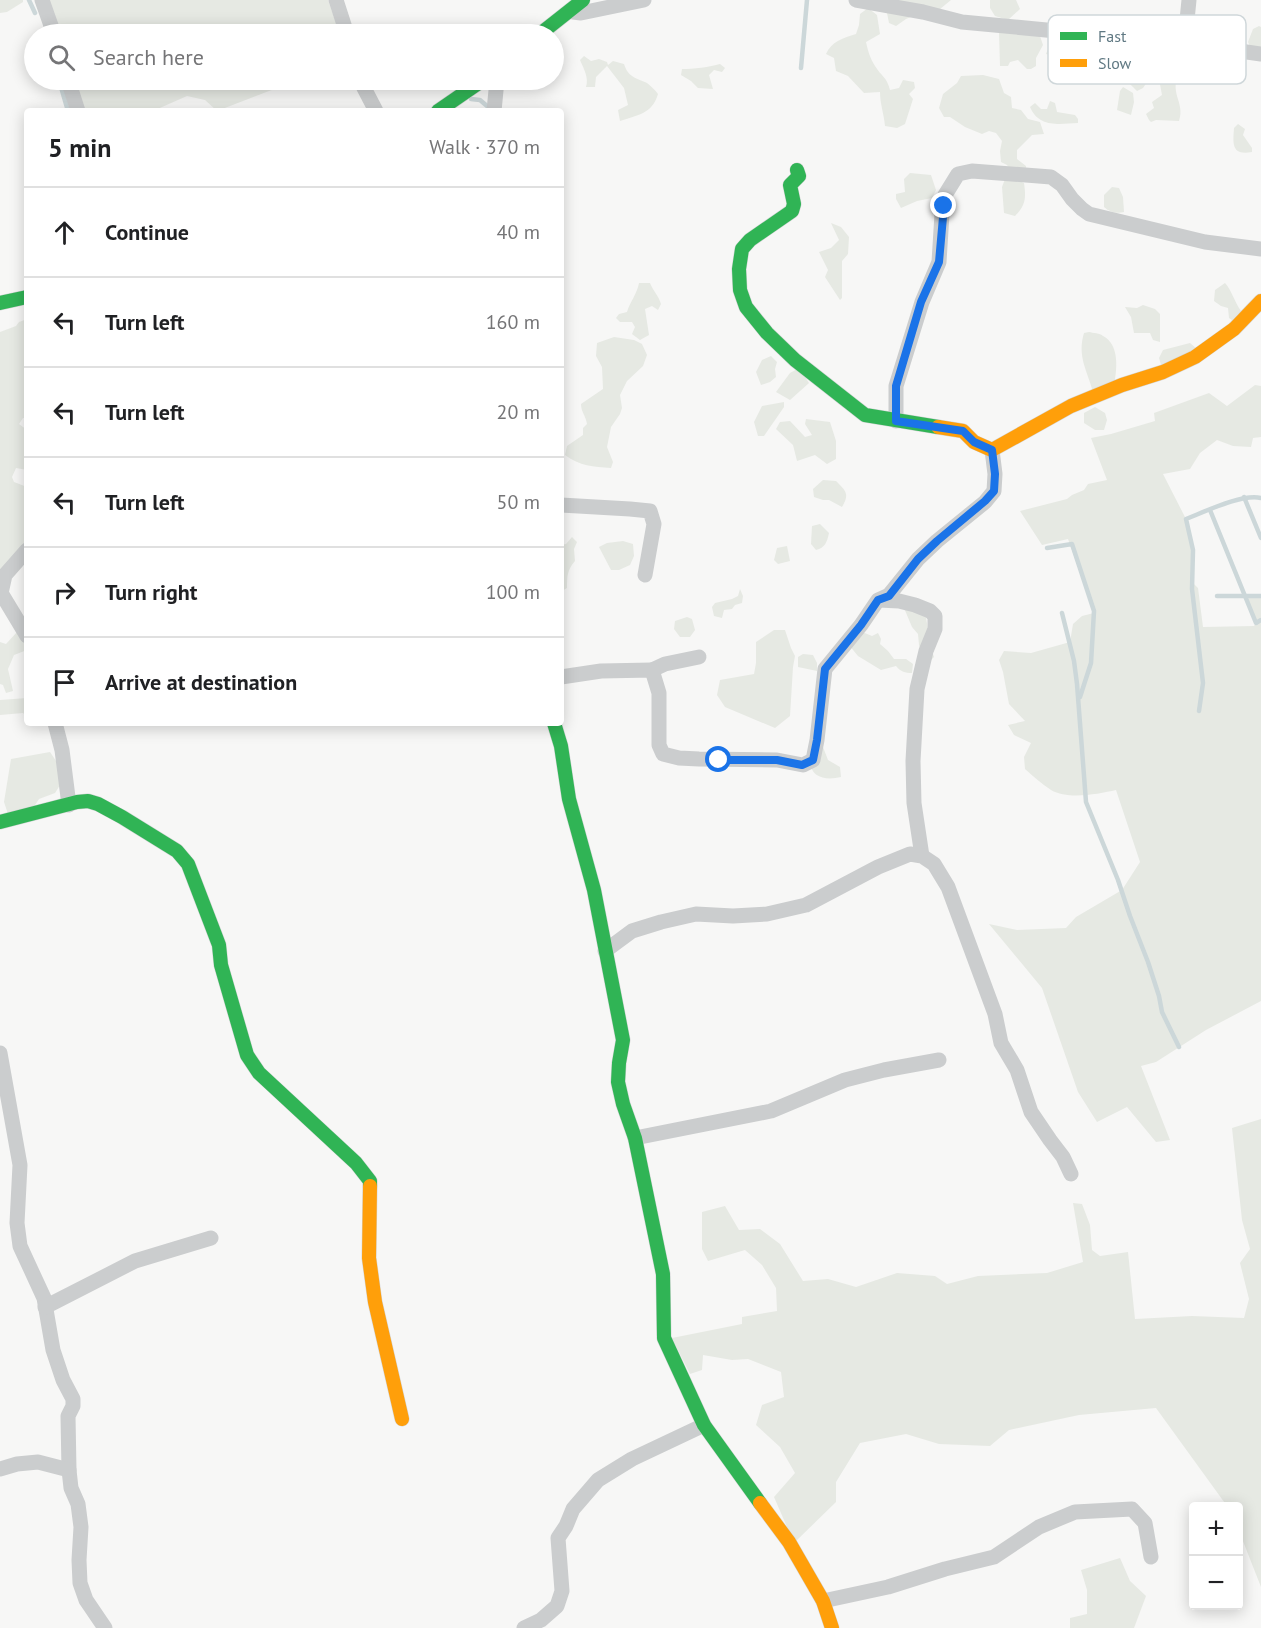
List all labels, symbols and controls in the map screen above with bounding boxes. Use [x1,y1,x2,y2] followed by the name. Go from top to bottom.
[1048,15,1246,84] legend
[24,24,564,90] search box
[1098,26,1127,46] text: Fast
[45,41,78,74] icon: search
[93,43,204,71] text: Search here
[1098,53,1132,73] text: Slow
[48,131,111,164] text: 5 min
[429,134,540,160] text: Walk · 370 m
[930,192,956,218] route end
[48,216,81,249] icon: ahead
[105,218,189,246] text: Continue
[497,219,540,245] text: 40 m
[48,306,81,339] icon: left
[105,308,185,336] text: Turn left
[486,309,540,335] text: 160 m
[48,396,81,429] icon: left
[105,398,185,426] text: Turn left
[497,399,540,425] text: 20 m
[48,486,81,519] icon: left
[105,488,185,516] text: Turn left
[497,489,540,515] text: 50 m
[48,576,81,609] icon: right
[105,578,197,606] text: Turn right
[486,579,540,605] text: 100 m
[48,666,81,699] icon: arrive
[105,668,297,696] text: Arrive at destination
[705,746,731,772] route start
[1189,1502,1243,1610] map controls
[1189,1502,1243,1556] button: +
[1189,1556,1243,1610] button: −

